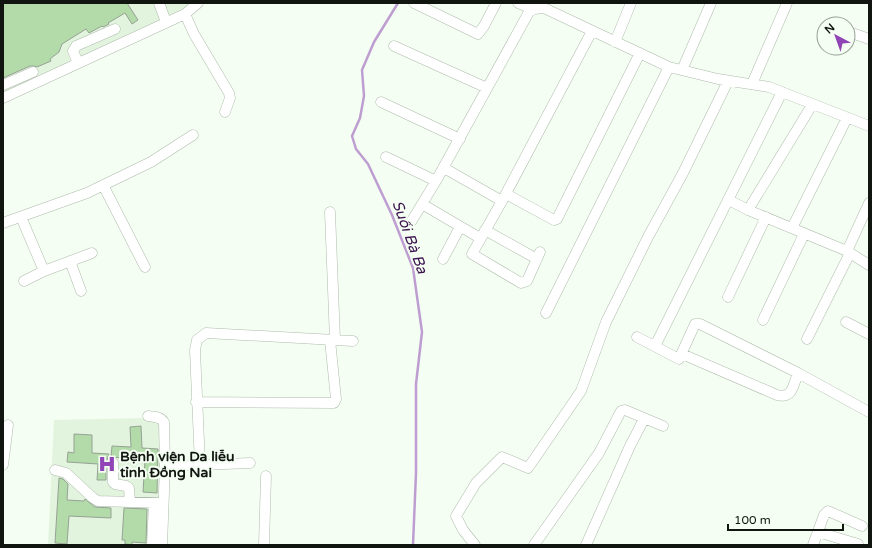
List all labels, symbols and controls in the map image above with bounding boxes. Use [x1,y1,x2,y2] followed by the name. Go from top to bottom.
[816,16,856,56] north arrow
[822,21,837,37] text: N
[388,198,432,277] water label: Suối Bà Ba
[119,448,235,481] place label: Bệnh viện Da liễu tỉnh Đồng Nai
[97,454,117,474] hospital icon: Bệnh viện Da liễu tỉnh Đồng Nai
[728,506,843,532] scale bar
[734,513,771,527] text: 100 m

